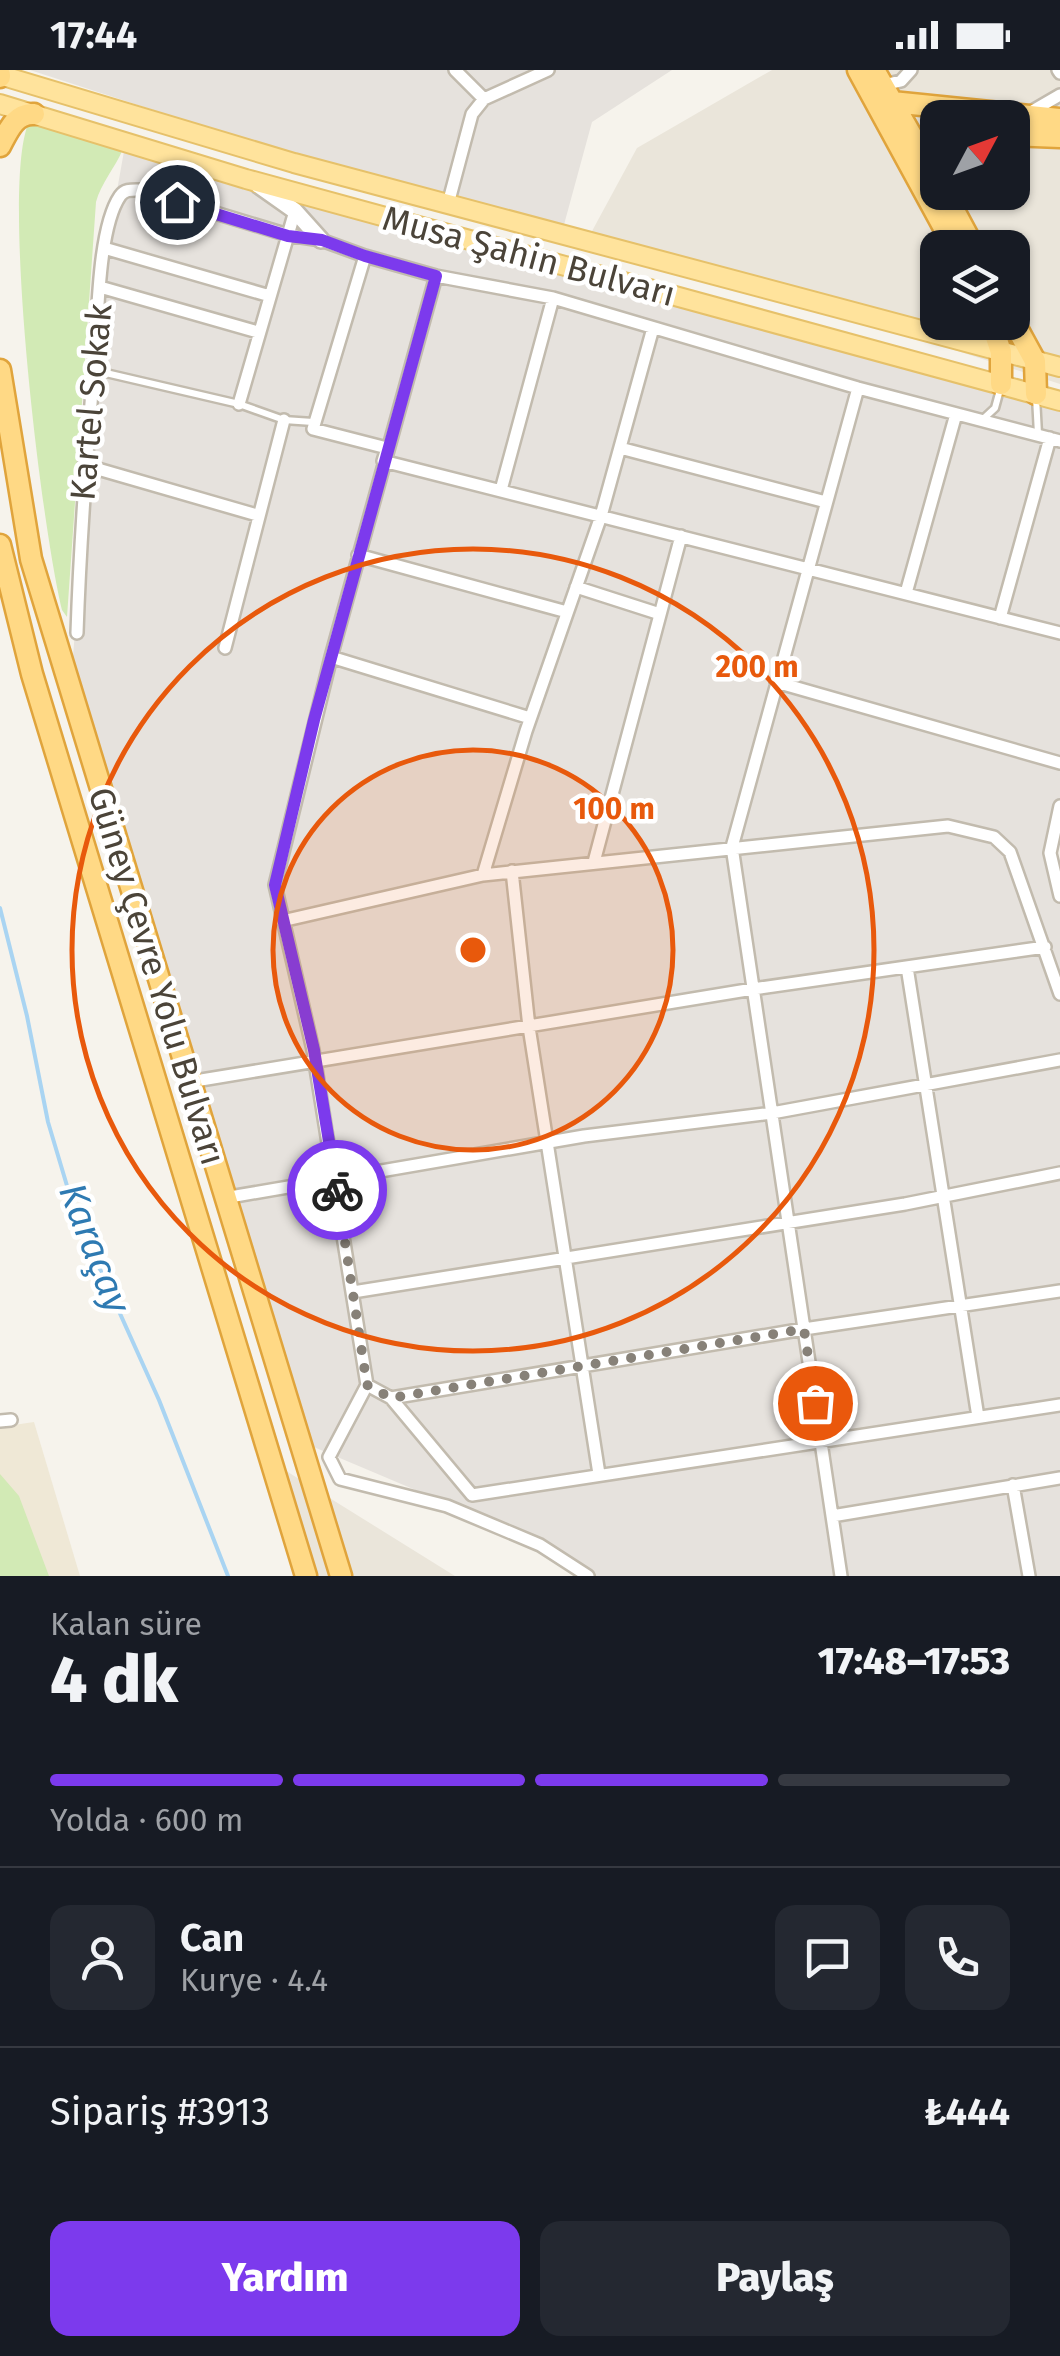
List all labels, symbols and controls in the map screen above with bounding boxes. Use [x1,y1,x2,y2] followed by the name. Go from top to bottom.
[50,12,137,58] text: 17:44
[920,100,1030,210] north arrow
[920,100,1030,340] map controls
[135,160,220,245] pin
[150,175,205,230] icon: home
[378,197,680,315] street label: Musa Şahin Bulvarı
[920,230,1030,340] button: layers
[61,302,121,502] street label: Kartel Sokak
[715,649,799,685] text: 200 m
[79,782,234,1170] street label: Güney Çevre Yolu Bulvarı
[573,791,655,827] text: 100 m
[455,932,491,968] centre of rings
[287,1140,387,1240] courier
[310,1163,365,1218] icon: bike
[49,1177,141,1321] water label: Karaçay
[773,1361,858,1446] pin
[788,1376,843,1431] icon: bag
[50,1605,202,1643] text: Kalan süre
[818,1638,1010,1684] text: 17:48–17:53
[50,1641,178,1719] text: 4 dk
[50,1801,243,1839] text: Yolda · 600 m
[50,1905,155,2010] button: person
[775,1905,880,2010] button: chat
[905,1905,1010,2010] button: phone
[180,1915,244,1961] text: Can
[180,1961,328,1999] text: Kurye · 4.4
[50,2089,270,2135] text: Sipariş #3913
[924,2089,1010,2135] text: ₺444
[50,2221,520,2336] button: Yardım
[540,2221,1010,2336] button: Paylaş

